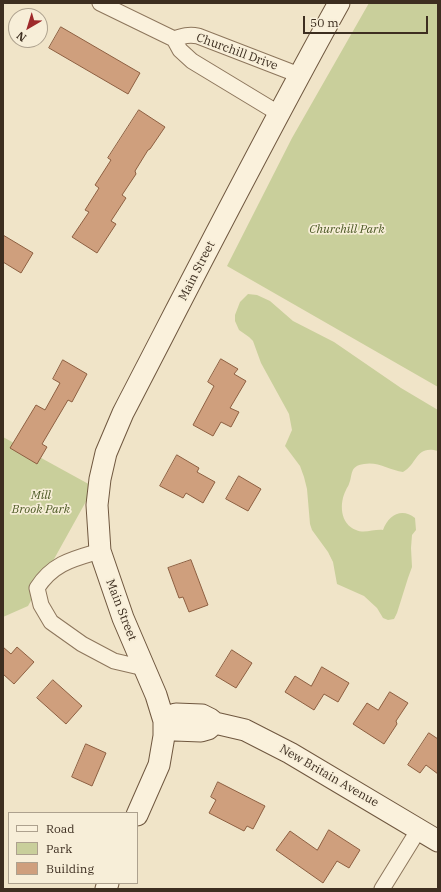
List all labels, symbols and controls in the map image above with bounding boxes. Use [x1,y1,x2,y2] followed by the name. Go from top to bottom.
[8,8,48,48] north arrow
[305,8,430,34] scale bar
[310,15,339,30] text: 50 m
[13,28,29,45] text: N
[194,31,280,73] street label: Churchill Drive
[309,223,385,237] park label: Churchill Park
[176,239,218,303] street label: Main Street
[12,489,70,517] park label: Mill Brook Park
[103,577,139,643] street label: Main Street
[277,742,381,810] street label: New Britain Avenue
[8,812,138,884] legend
[46,821,75,836] text: Road
[46,841,72,856] text: Park
[46,861,94,876] text: Building

